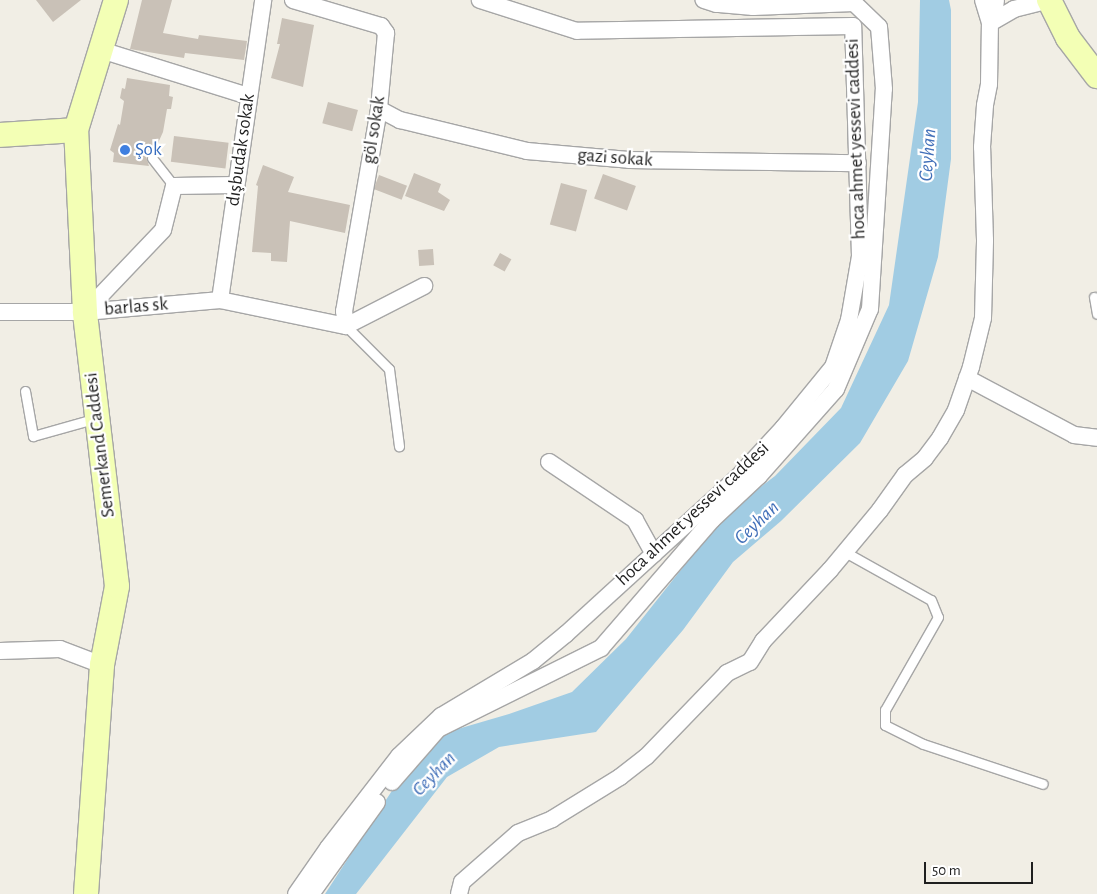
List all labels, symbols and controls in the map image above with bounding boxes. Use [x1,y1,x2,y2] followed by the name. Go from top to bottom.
[841,38,871,240] street label: hoca ahmet yessevi caddesi
[222,92,260,208] street label: dışbudak sokak
[357,94,391,166] street label: göl sokak
[914,128,942,182] water label: Ceyhan
[135,139,162,161] place label: Şok
[119,144,131,156] marker: Şok
[577,144,653,172] street label: gazi sokak
[103,293,169,321] street label: barlas sk
[80,371,120,519] street label: Semerkand Caddesi
[612,437,774,591] street label: hoca ahmet yessevi caddesi
[730,496,784,550] water label: Ceyhan
[407,747,461,801] water label: Ceyhan
[927,852,1036,884] scale bar
[932,863,961,878] text: 50 m

